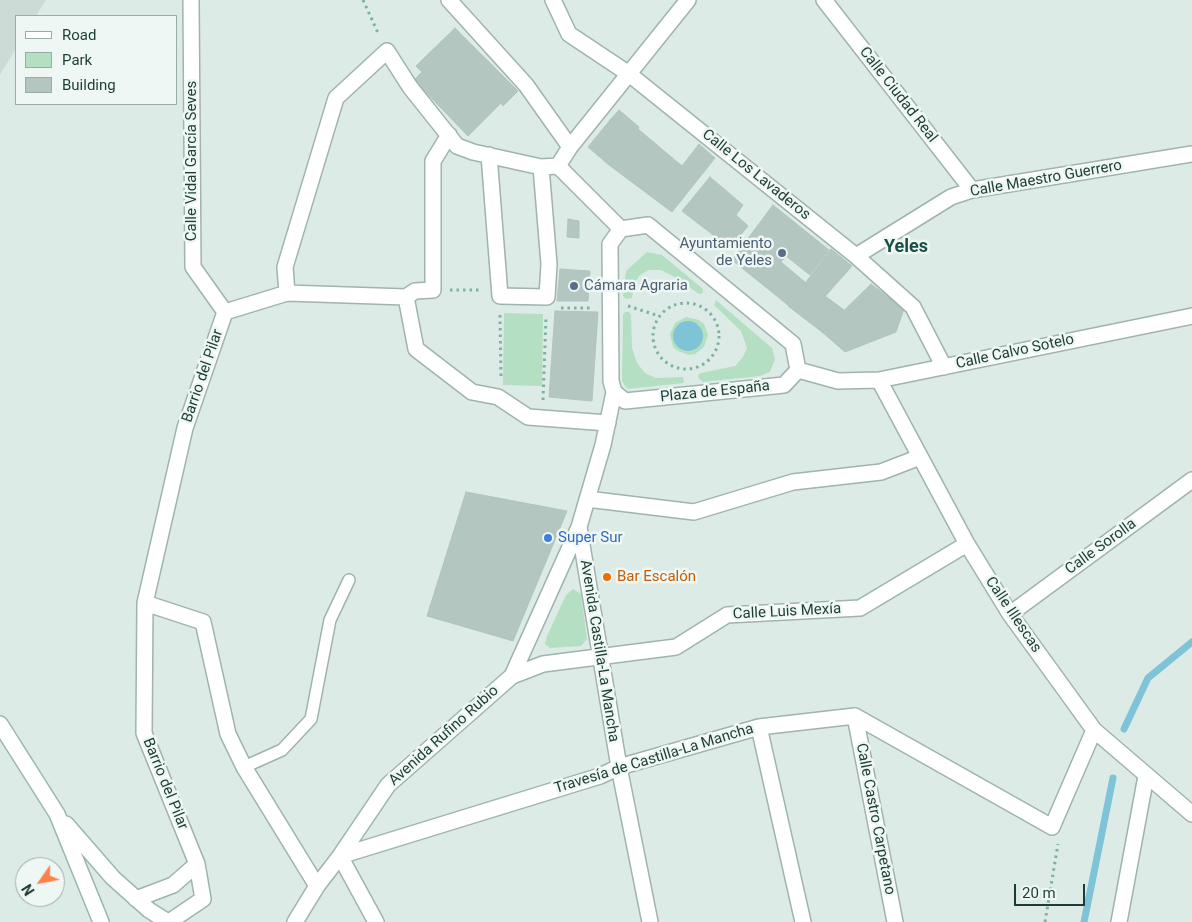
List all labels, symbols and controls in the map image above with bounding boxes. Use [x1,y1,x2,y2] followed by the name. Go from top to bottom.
[15,15,178,105] legend
[62,26,96,44] text: Road
[855,44,941,146] street label: Calle Ciudad Real
[62,51,92,69] text: Park
[62,76,116,94] text: Building
[183,81,201,241] street label: Calle Vidal García Seves
[698,126,814,224] street label: Calle Los Lavaderos
[969,157,1123,201] street label: Calle Maestro Guerrero
[680,235,772,270] place label: Ayuntamiento de Yeles
[884,236,928,258] district label: Yeles
[776,247,788,259] marker: Ayuntamiento de Yeles
[584,277,688,295] place label: Cámara Agraria
[568,280,580,292] marker: Cámara Agraria
[179,327,227,425] street label: Barrio del Pilar
[954,331,1076,373] street label: Calle Calvo Sotelo
[659,377,771,407] street label: Plaza de España
[1062,515,1140,579] street label: Calle Sorolla
[558,529,623,547] place label: Super Sur
[542,532,554,544] marker: Super Sur
[576,559,622,743] street label: Avenida Castilla-La Mancha
[617,568,696,586] place label: Bar Escalón
[601,571,613,583] marker: Bar Escalón
[981,574,1045,656] street label: Calle Illescas
[732,600,842,624] street label: Calle Luis Mexía
[385,682,503,790] street label: Avenida Rufino Rubio
[552,720,756,798] street label: Travesía de Castilla-La Mancha
[138,735,192,833] street label: Barrio del Pilar
[851,742,899,896] street label: Calle Castro Carpetano
[15,857,65,907] north arrow
[1017,874,1088,906] scale bar
[19,881,38,898] text: N
[1022,884,1056,902] text: 20 m

